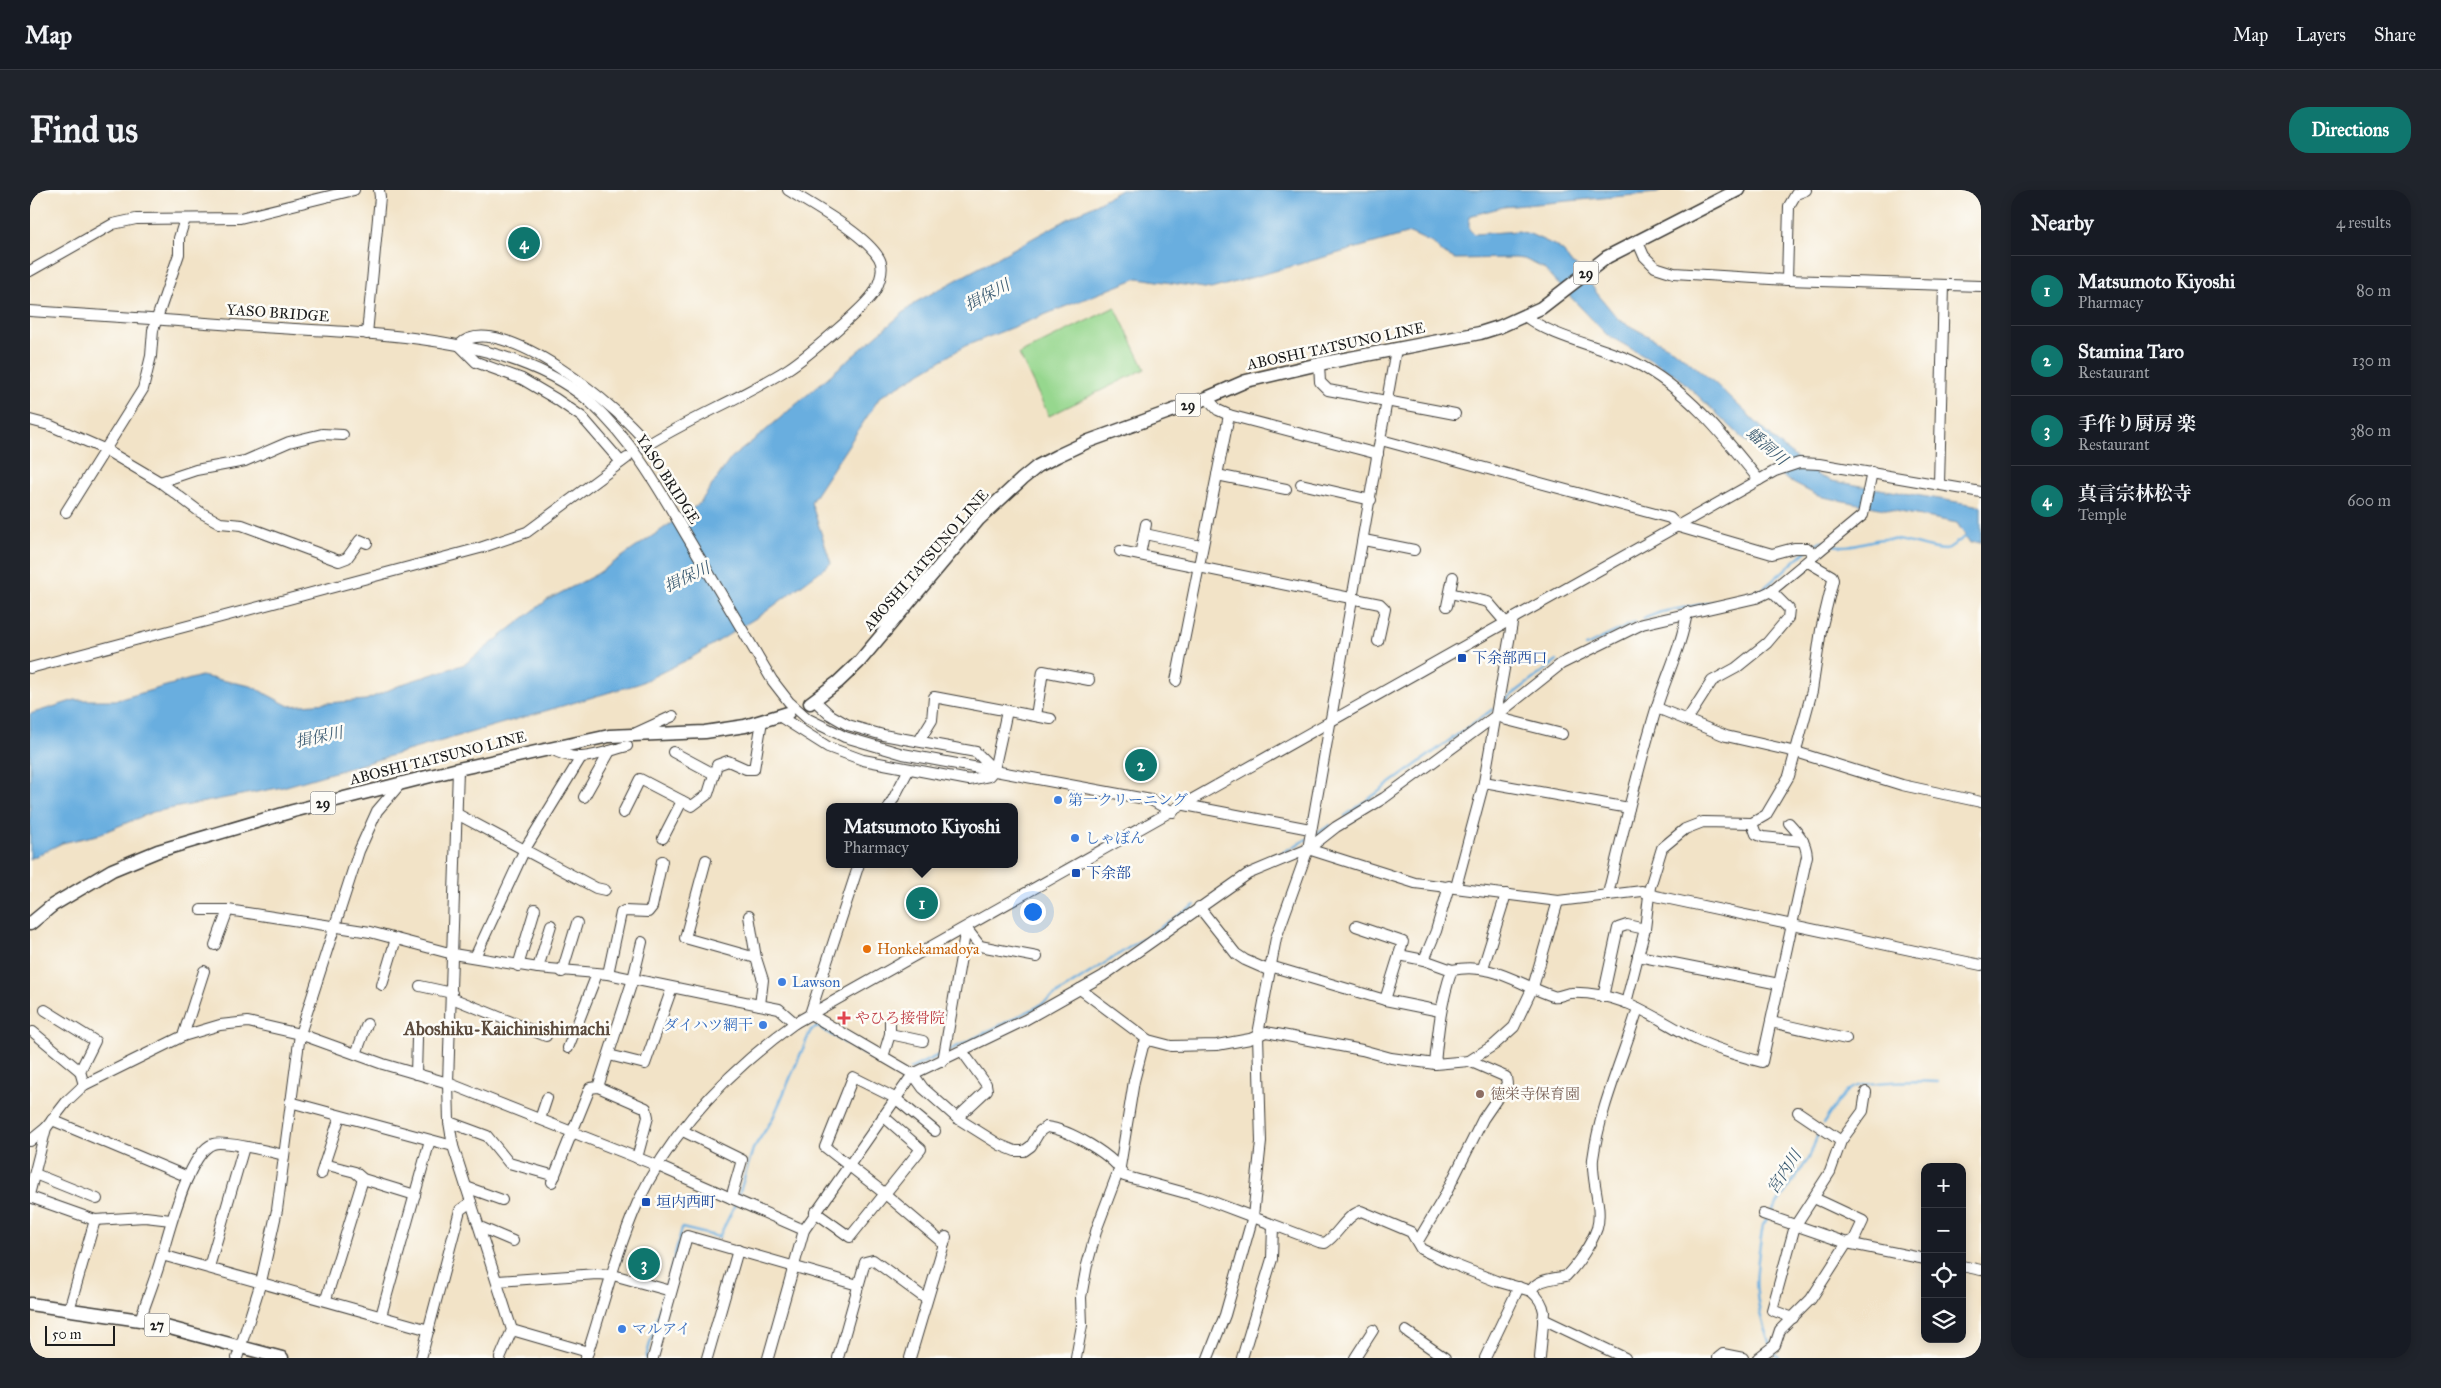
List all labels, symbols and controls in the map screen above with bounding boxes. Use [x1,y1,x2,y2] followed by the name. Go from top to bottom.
[25,20,72,50] text: Map
[2233,24,2268,46] text: Map
[2296,24,2346,46] text: Layers
[2374,24,2416,46] text: Share
[2289,107,2411,153] button: Directions
[30,109,138,152] text: Find us
[2031,210,2094,236] text: Nearby
[2336,213,2391,232] text: 4 results
[508,224,540,262] pin: 4
[1574,262,1598,285] road number: 29
[2078,270,2235,293] text: Matsumoto Kiyoshi
[961,274,1014,315] water label: 揖保川
[2044,281,2050,300] text: 1
[2356,281,2391,300] text: 80 m
[2078,293,2143,312] text: Pharmacy
[226,300,330,326] street label: YASO BRIDGE
[1244,318,1427,374] street label: ABOSHI TATSUNO LINE
[2078,340,2184,363] text: Stamina Taro
[2043,351,2051,370] text: 2
[2352,351,2391,370] text: 130 m
[2078,363,2150,382] text: Restaurant
[1176,394,1200,416] road number: 29
[2078,412,2196,435] text: 手作り厨房 楽
[2044,421,2050,440] text: 3
[2350,421,2391,440] text: 380 m
[1743,423,1793,470] water label: 蟠洞川
[632,431,704,527] street label: YASO BRIDGE
[2078,435,2150,454] text: Restaurant
[2078,482,2192,505] text: 真言宗林松寺
[859,485,992,635] street label: ABOSHI TATSUNO LINE
[2043,491,2051,510] text: 4
[2347,491,2391,510] text: 600 m
[2078,505,2127,524] text: Temple
[661,557,715,596] water label: 揖保川
[1472,649,1547,667] place label: 下余部西口
[1456,652,1468,664] marker: 下余部西口
[294,722,346,751] water label: 揖保川
[347,727,528,789] street label: ABOSHI TATSUNO LINE
[1125,746,1157,784] pin: 2
[1068,791,1188,809] place label: 第一クリーニング
[310,792,336,814] road number: 29
[1052,794,1064,806] marker: 第一クリーニング
[826,803,1018,868] popup
[843,815,1001,838] text: Matsumoto Kiyoshi
[1085,829,1145,847] place label: しゃぼん
[1069,832,1081,844] marker: しゃぼん
[843,838,909,857] text: Pharmacy
[1086,864,1131,882] place label: 下余部
[1070,867,1082,879] marker: 下余部
[906,884,938,922] pin: 1
[1020,899,1046,925] your location
[877,940,980,958] place label: Honkekamadoya
[861,943,873,955] marker: Honkekamadoya
[792,973,840,991] place label: Lawson
[776,976,788,988] marker: Lawson
[855,1009,945,1027] place label: やひろ接骨院
[837,1011,851,1025] marker: やひろ接骨院
[664,1016,753,1034] place label: ダイハツ網干
[403,1018,611,1040] district label: Aboshiku-Kaichinishimachi
[757,1019,769,1031] marker: ダイハツ網干
[1490,1085,1580,1103] place label: 徳栄寺保育園
[1474,1088,1486,1100] marker: 徳栄寺保育園
[1763,1145,1806,1197] water label: 宮内川
[1921,1163,1966,1343] map controls
[1921,1163,1966,1208] button: +
[656,1193,716,1211] place label: 垣内西町
[640,1196,652,1208] marker: 垣内西町
[1921,1208,1966,1253] button: −
[628,1245,660,1283] pin: 3
[1921,1253,1966,1298] button: locate
[1921,1298,1966,1343] button: layers
[144,1314,170,1336] road number: 27
[632,1320,691,1338] place label: マルアイ
[45,1323,115,1346] scale bar
[616,1323,628,1335] marker: マルアイ
[52,1326,81,1343] text: 50 m

